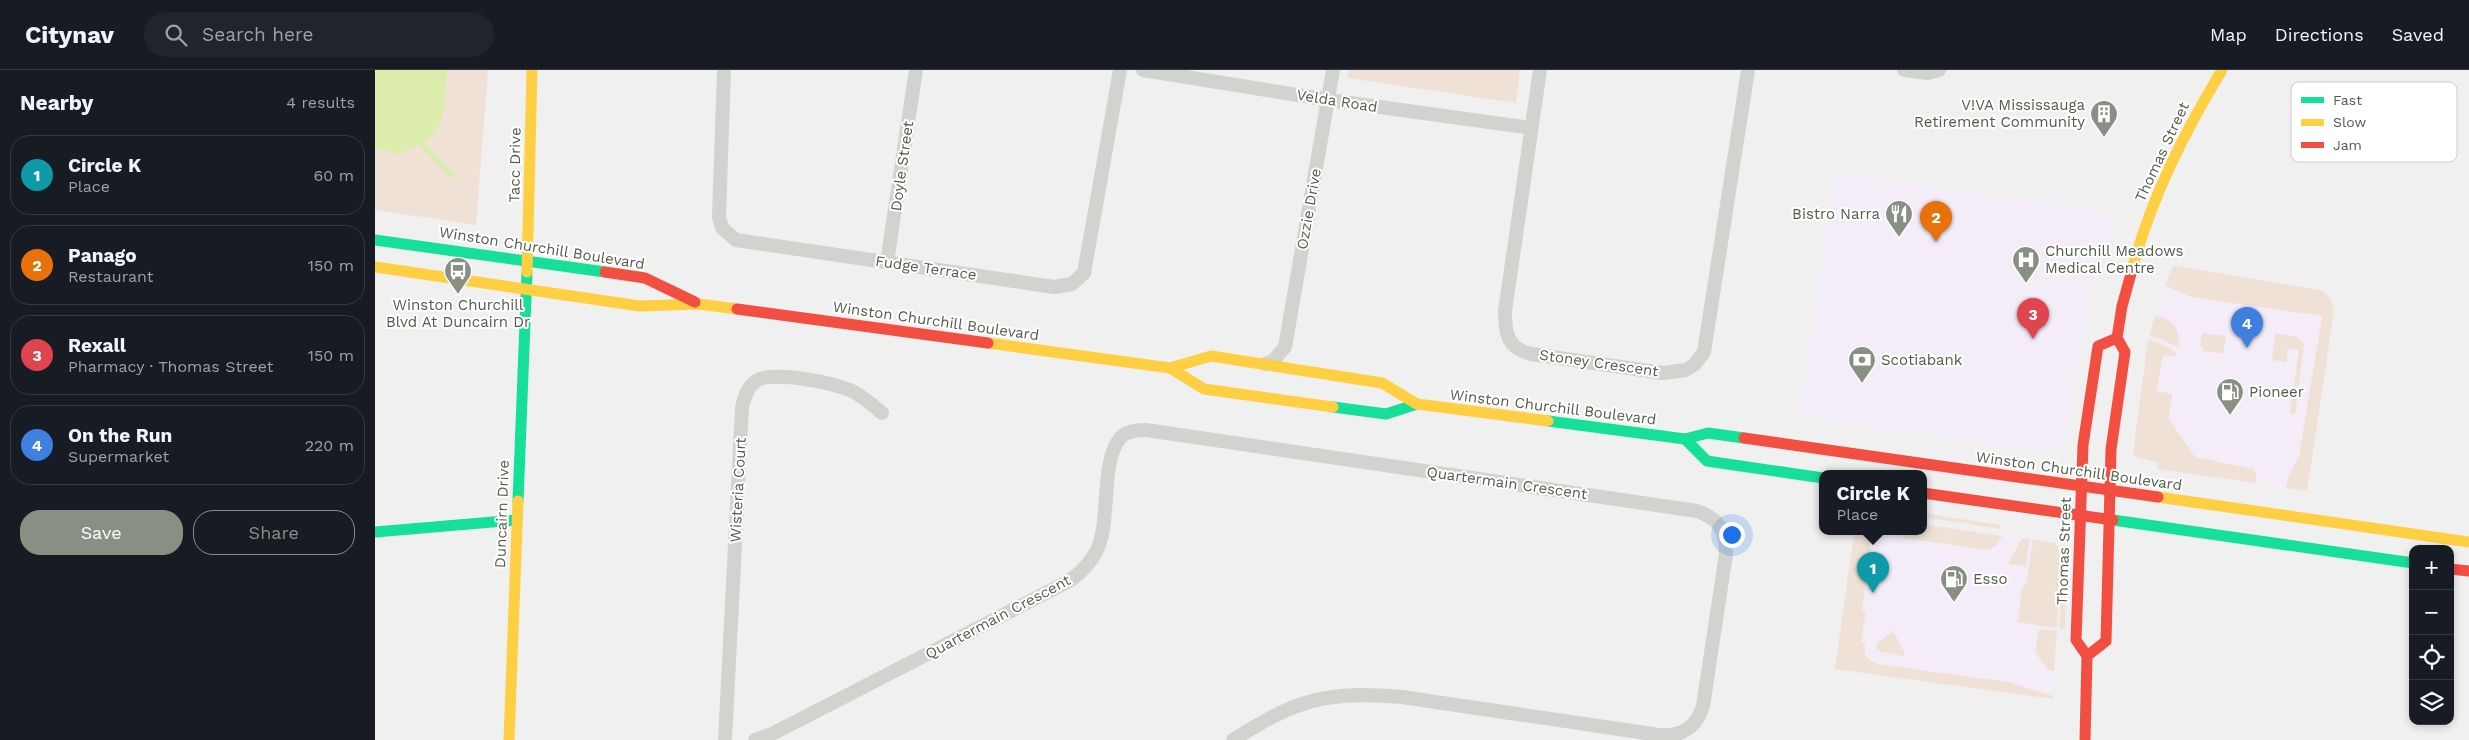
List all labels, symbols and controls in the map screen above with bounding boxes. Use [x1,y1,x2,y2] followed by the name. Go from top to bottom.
[144,12,494,57] search box
[25,21,114,49] text: Citynav
[162,21,190,49] icon: search
[202,23,313,46] text: Search here
[2210,24,2247,45] text: Map
[2275,24,2364,45] text: Directions
[2392,24,2444,45] text: Saved
[2291,82,2457,162] legend
[1295,86,1379,116] street label: Velda Road
[20,90,93,115] text: Nearby
[2333,92,2362,108] text: Fast
[286,93,355,112] text: 4 results
[1914,96,2085,131] place label: V!VA Mississauga Retirement Community
[2089,99,2119,138] building icon: V!VA Mississauga Retirement Community
[2131,99,2193,205] street label: Thomas Street
[2333,114,2366,130] text: Slow
[887,119,917,212] street label: Doyle Street
[505,127,525,203] street label: Tacc Drive
[2333,137,2362,153] text: Jam
[68,154,141,177] text: Circle K
[34,166,40,185] text: 1
[314,166,354,185] text: 60 m
[1293,167,1325,251] street label: Ozzie Drive
[68,177,110,196] text: Place
[1884,199,1914,238] restaurant icon: Bistro Narra
[1920,201,1952,242] pin: 2
[1792,205,1881,223] place label: Bistro Narra
[438,223,646,273] street label: Winston Churchill Boulevard
[2045,242,2184,277] place label: Churchill Meadows Medical Centre
[68,244,137,267] text: Panago
[2011,245,2041,284] hospital icon: Churchill Meadows Medical Centre
[874,252,978,284] street label: Fudge Terrace
[32,256,42,275] text: 2
[308,256,354,275] text: 150 m
[443,256,473,295] bus stop icon: Winston Churchill Blvd At Duncairn Dr
[68,267,154,286] text: Restaurant
[386,296,530,331] place label: Winston Churchill Blvd At Duncairn Dr
[832,298,1040,344] street label: Winston Churchill Boulevard
[2017,298,2049,339] pin: 3
[2231,307,2263,348] pin: 4
[68,334,126,357] text: Rexall
[1847,345,1877,384] bank icon: Scotiabank
[32,346,42,365] text: 3
[308,346,354,365] text: 150 m
[1538,346,1660,380] street label: Stoney Crescent
[1881,351,1963,369] place label: Scotiabank
[68,357,273,376] text: Pharmacy · Thomas Street
[2215,377,2245,416] fuel station icon: Pioneer
[2249,383,2304,401] place label: Pioneer
[1449,385,1657,429] street label: Winston Churchill Boulevard
[68,424,172,447] text: On the Run
[32,436,42,455] text: 4
[305,436,354,455] text: 220 m
[726,436,750,543] street label: Wisteria Court
[68,447,169,466] text: Supermarket
[1975,448,2183,494] street label: Winston Churchill Boulevard
[491,460,513,568] street label: Duncairn Drive
[1425,463,1589,503] street label: Quartermain Crescent
[1819,470,1927,535] popup
[1836,482,1910,505] text: Circle K
[2053,496,2075,605] street label: Thomas Street
[1836,505,1878,524] text: Place
[20,510,183,555] button: Save
[193,510,355,555] button: Share
[1719,522,1745,548] your location
[2409,545,2454,725] map controls
[2409,545,2454,590] button: +
[1857,552,1889,593] pin: 1
[1939,564,1969,603] fuel station icon: Esso
[1973,570,2007,588] place label: Esso
[922,571,1074,663] street label: Quartermain Crescent
[2409,590,2454,635] button: −
[2409,635,2454,680] button: locate
[2409,680,2454,725] button: layers

